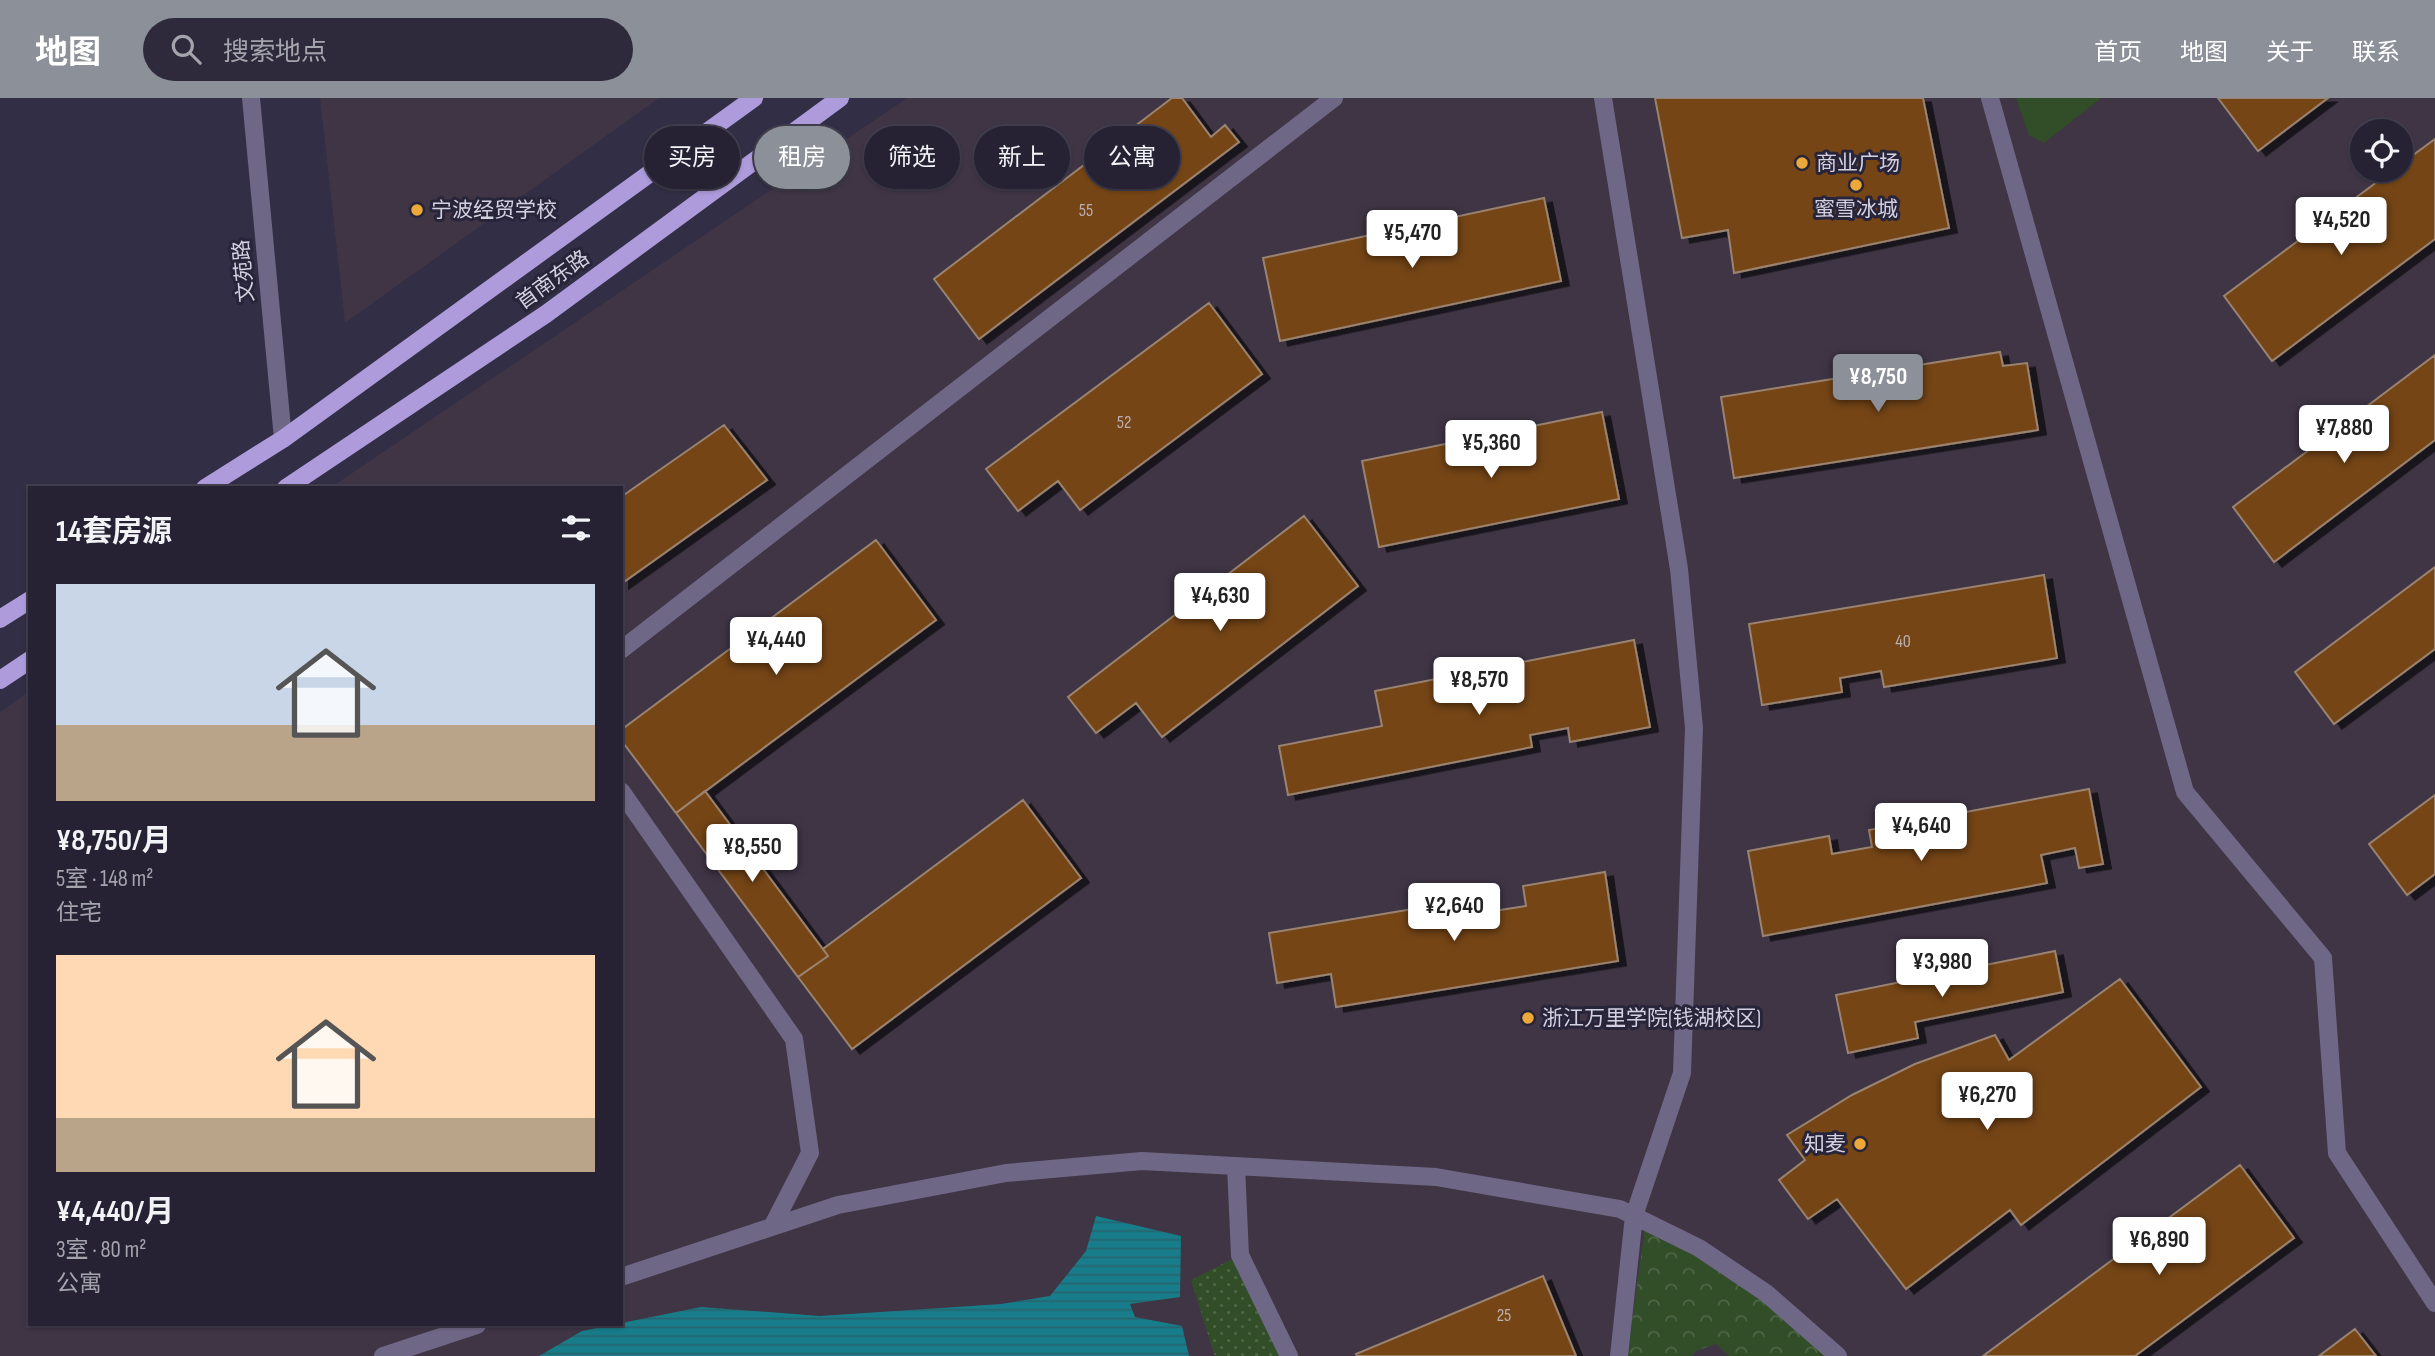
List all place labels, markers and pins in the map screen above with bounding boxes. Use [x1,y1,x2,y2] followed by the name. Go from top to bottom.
[1816,151,1900,176] place label: 商业广场
[1794,155,1810,171] marker: 商业广场
[1848,177,1864,193] marker: 蜜雪冰城
[1814,197,1898,222] place label: 蜜雪冰城
[431,198,557,223] place label: 宁波经贸学校
[2284,198,2398,257] pin: ¥4,520
[409,202,425,218] marker: 宁波经贸学校
[1355,211,1469,270] pin: ¥5,470
[1821,354,1935,414] pin: ¥8,750
[2287,406,2401,465] pin: ¥7,880
[1434,420,1548,480] pin: ¥5,360
[1163,574,1277,633] pin: ¥4,630
[719,618,833,677] pin: ¥4,440
[1422,658,1536,717] pin: ¥8,570
[1864,804,1978,863] pin: ¥4,640
[695,824,809,884] pin: ¥8,550
[1397,884,1511,943] pin: ¥2,640
[1885,940,1999,999] pin: ¥3,980
[1542,1006,1761,1031] place label: 浙江万里学院(钱湖校区)
[1520,1010,1536,1026] marker: 浙江万里学院(钱湖校区)
[1930,1072,2044,1132] pin: ¥6,270
[1804,1132,1846,1157] place label: 知麦
[1852,1136,1868,1152] marker: 知麦
[2102,1218,2216,1277] pin: ¥6,890

